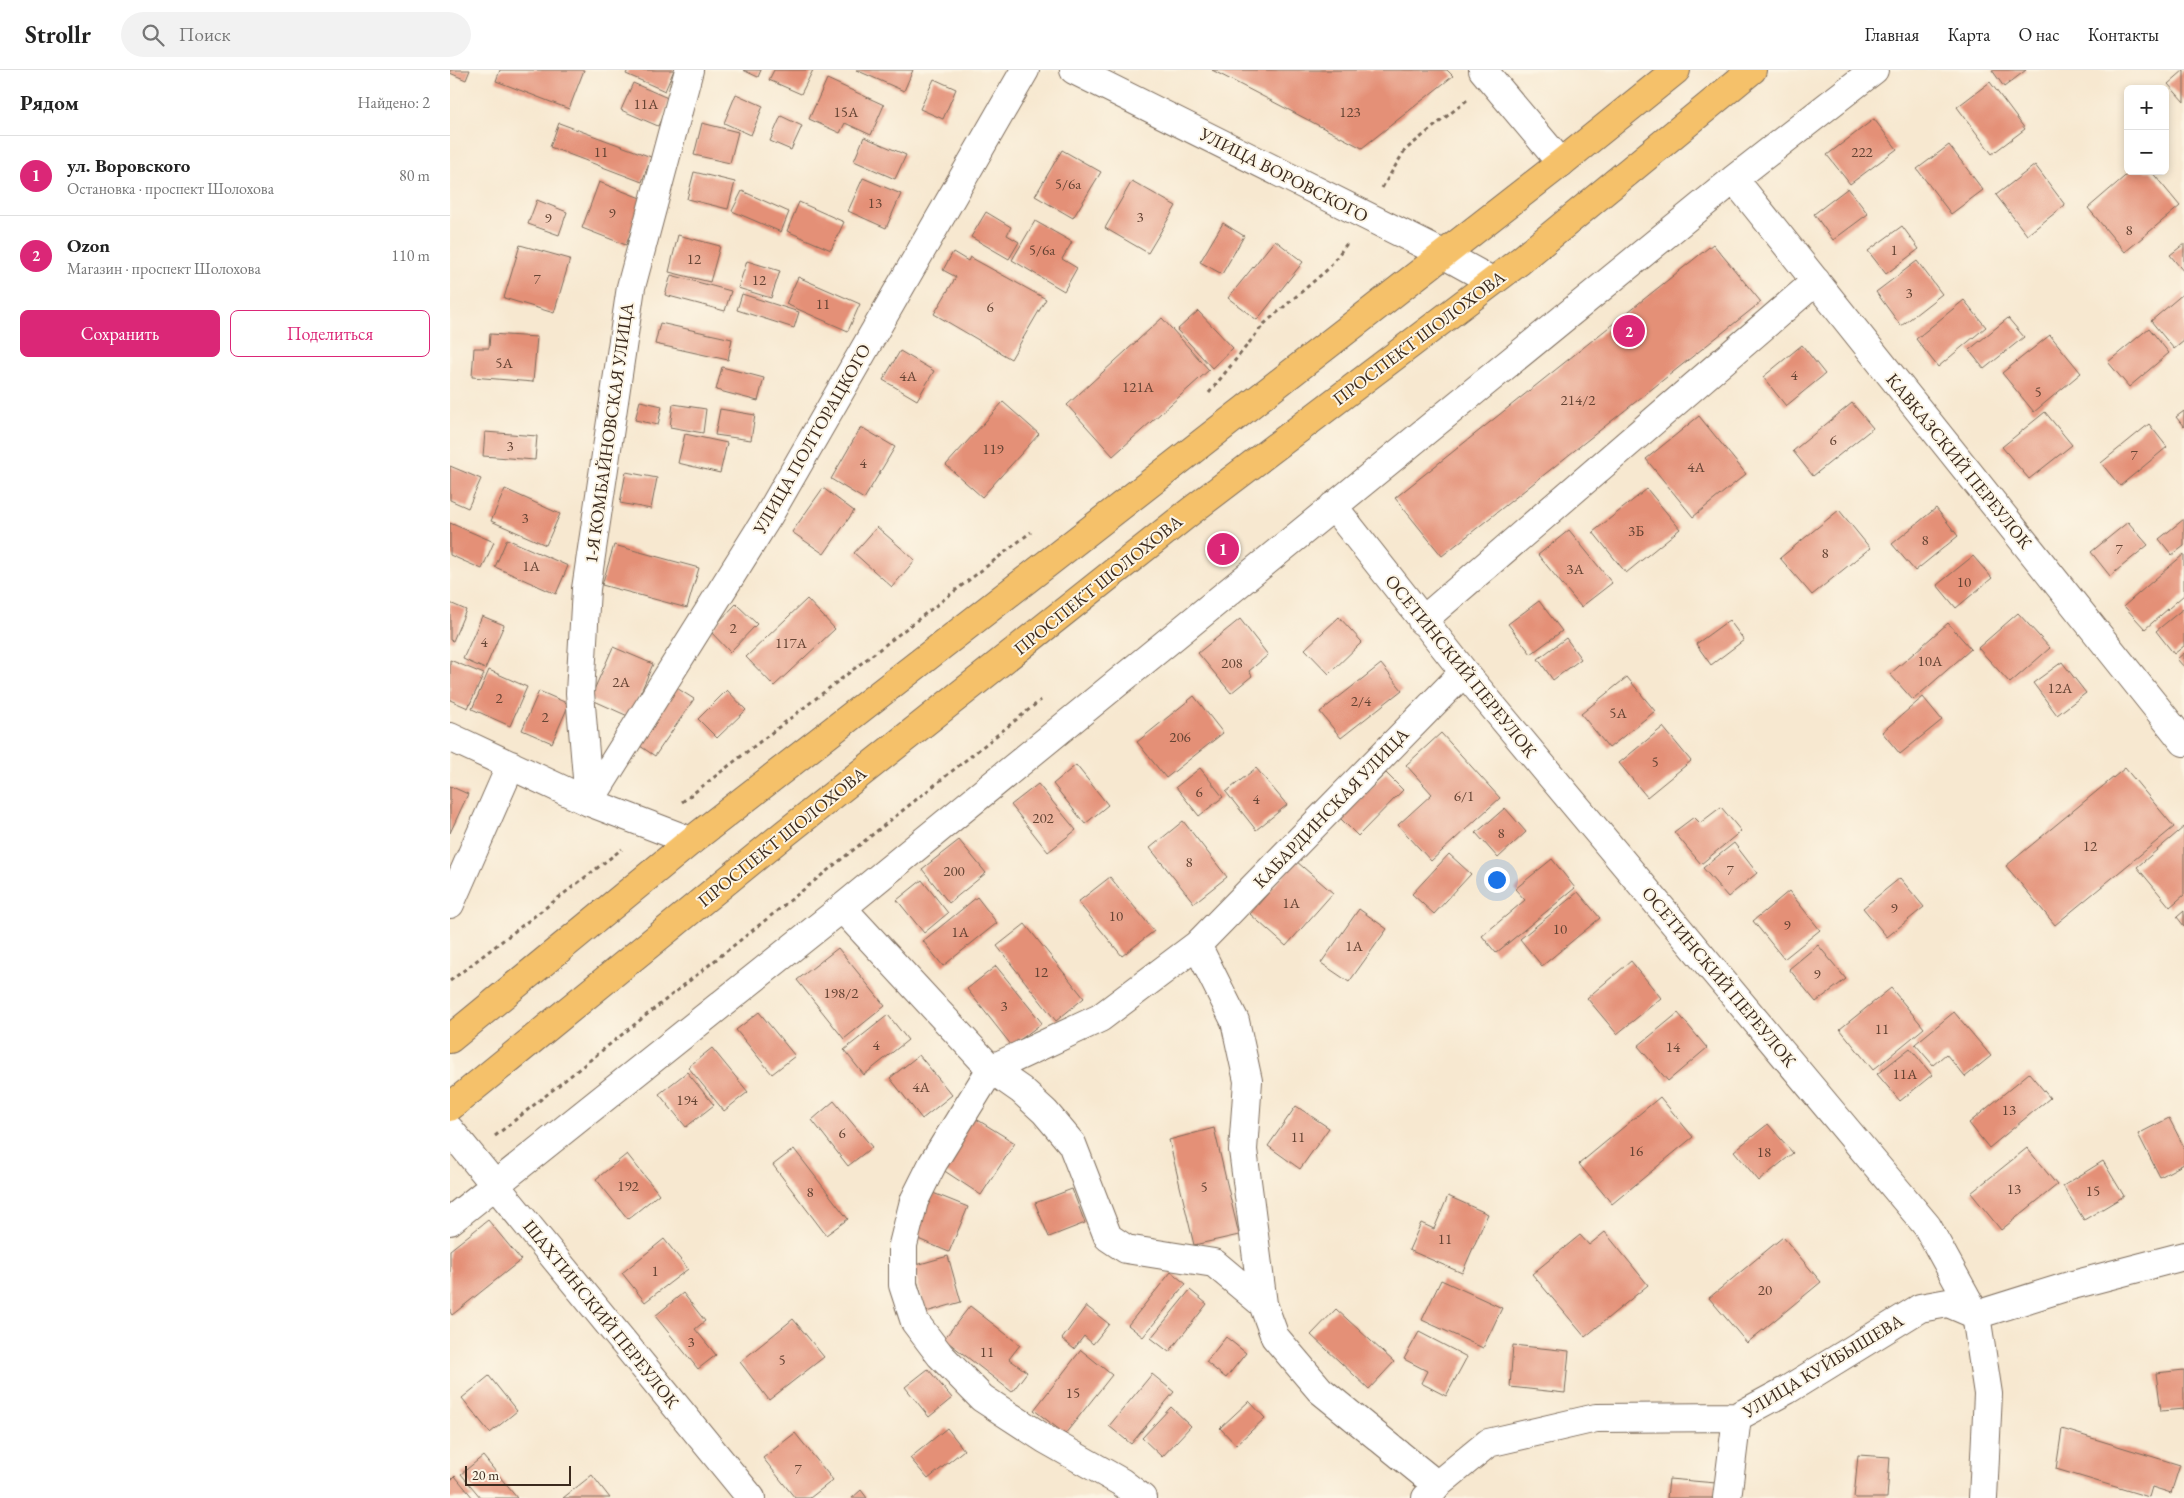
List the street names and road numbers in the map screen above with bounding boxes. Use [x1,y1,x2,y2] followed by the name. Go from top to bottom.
[1195,122,1372,227] street label: УЛИЦА ВОРОВСКОГО
[1328,265,1510,410] street label: ПРОСПЕКТ ШОЛОХОВА
[579,301,638,565] street label: 1-Я КОМБАЙНОВСКАЯ УЛИЦА
[747,339,876,539] street label: УЛИЦА ПОЛТОРАЦКОГО
[1881,368,2037,553] street label: КАВКАЗСКИЙ ПЕРЕУЛОК
[1009,509,1187,660] street label: ПРОСПЕКТ ШОЛОХОВА
[1380,570,1542,762] street label: ОСЕТИНСКИЙ ПЕРЕУЛОК
[1248,722,1414,893] street label: КАБАРДИНСКАЯ УЛИЦА
[693,761,871,912] street label: ПРОСПЕКТ ШОЛОХОВА
[1637,882,1802,1072] street label: ОСЕТИНСКИЙ ПЕРЕУЛОК
[518,1215,685,1413] street label: ШАХТИНСКИЙ ПЕРЕУЛОК
[1737,1308,1908,1423] street label: УЛИЦА КУЙБЫШЕВА

